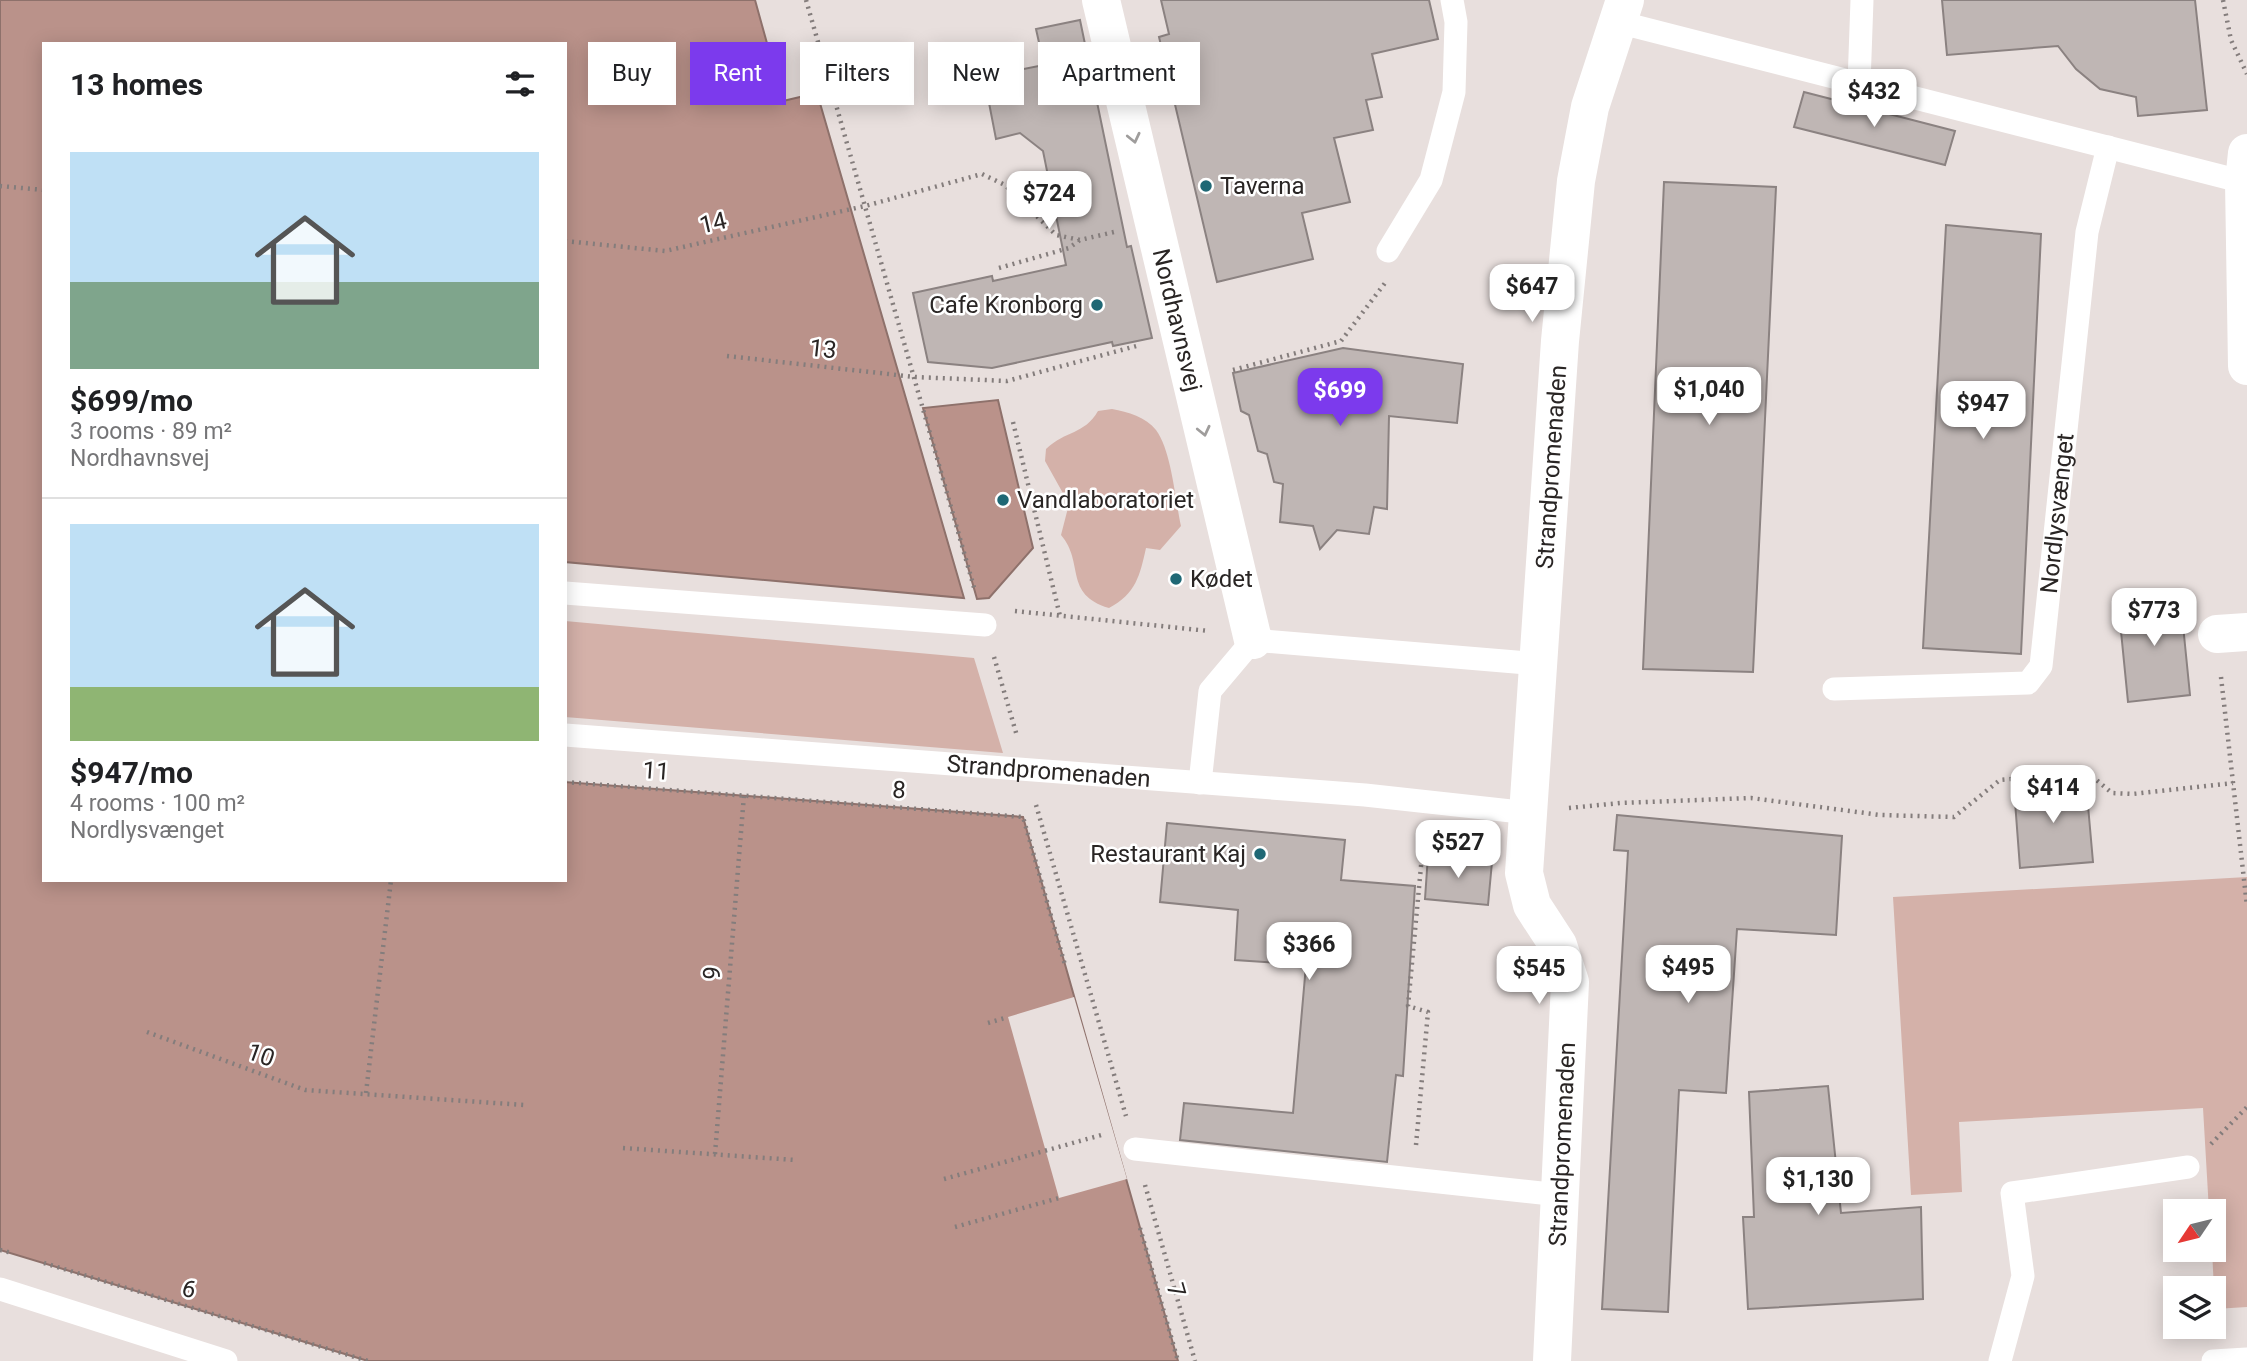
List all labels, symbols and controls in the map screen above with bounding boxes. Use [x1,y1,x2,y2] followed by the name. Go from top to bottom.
[588,42,676,105] chip: Buy
[690,42,786,105] chip: Rent
[800,42,914,105] chip: Filters
[928,42,1024,105] chip: New
[1038,42,1200,105] chip: Apartment
[501,65,539,103] icon: filters
[70,67,203,102] text: 13 homes
[1833,69,1915,129] pin: $432
[1848,78,1900,105] text: $432
[1126,132,1140,144] one-way arrow
[1008,172,1090,231] pin: $724
[1220,172,1305,200] place label: Taverna
[1198,178,1214,194] marker: Taverna
[1023,180,1075,207] text: $724
[242,197,368,323] icon: home
[697,206,729,240] street label: 14
[1147,246,1207,394] street label: Nordhavnsvej
[1491,264,1573,324] pin: $647
[1506,273,1558,300] text: $647
[929,291,1083,319] place label: Cafe Kronborg
[1089,297,1105,313] marker: Cafe Kronborg
[808,334,838,364] street label: 13
[1531,364,1572,570] street label: Strandpromenaden
[1299,368,1381,428] pin: $699
[1652,368,1766,427] pin: $1,040
[1673,376,1745,403] text: $1,040
[1314,377,1366,404] text: $699
[1942,382,2024,441] pin: $947
[70,383,193,418] text: $699/mo
[1957,390,2009,417] text: $947
[70,418,232,445] text: 3 rooms · 89 m²
[1195,425,1210,437] one-way arrow
[2035,432,2080,595] street label: Nordlysvænget
[70,445,210,472] text: Nordhavnsvej
[1017,486,1194,514] place label: Vandlaboratoriet
[995,492,1011,508] marker: Vandlaboratoriet
[1190,565,1253,593] place label: Kødet
[242,569,368,695] icon: home
[1168,571,1184,587] marker: Kødet
[2113,588,2195,648] pin: $773
[2128,597,2180,624] text: $773
[946,750,1152,793] street label: Strandpromenaden
[70,755,193,790] text: $947/mo
[642,756,670,786] street label: 11
[2012,766,2094,825] pin: $414
[2027,774,2079,801] text: $414
[891,776,907,804] street label: 8
[70,790,245,817] text: 4 rooms · 100 m²
[70,817,224,844] text: Nordlysvænget
[1417,820,1499,880] pin: $527
[1432,829,1484,856] text: $527
[1090,840,1246,868] place label: Restaurant Kaj
[1252,846,1268,862] marker: Restaurant Kaj
[1268,922,1350,982] pin: $366
[1283,931,1335,958] text: $366
[1498,946,1580,1006] pin: $545
[1647,946,1729,1005] pin: $495
[1662,954,1714,981] text: $495
[1513,955,1565,982] text: $545
[697,965,727,981] street label: 9
[244,1037,278,1073] street label: 10
[1543,1041,1581,1247] street label: Strandpromenaden
[1761,1158,1875,1217] pin: $1,130
[1782,1166,1854,1193] text: $1,130
[2163,1199,2226,1262] north arrow
[2163,1199,2226,1339] map controls
[178,1274,200,1304] street label: 6
[2163,1276,2226,1339] button: layers
[1161,1280,1191,1300] street label: 7

